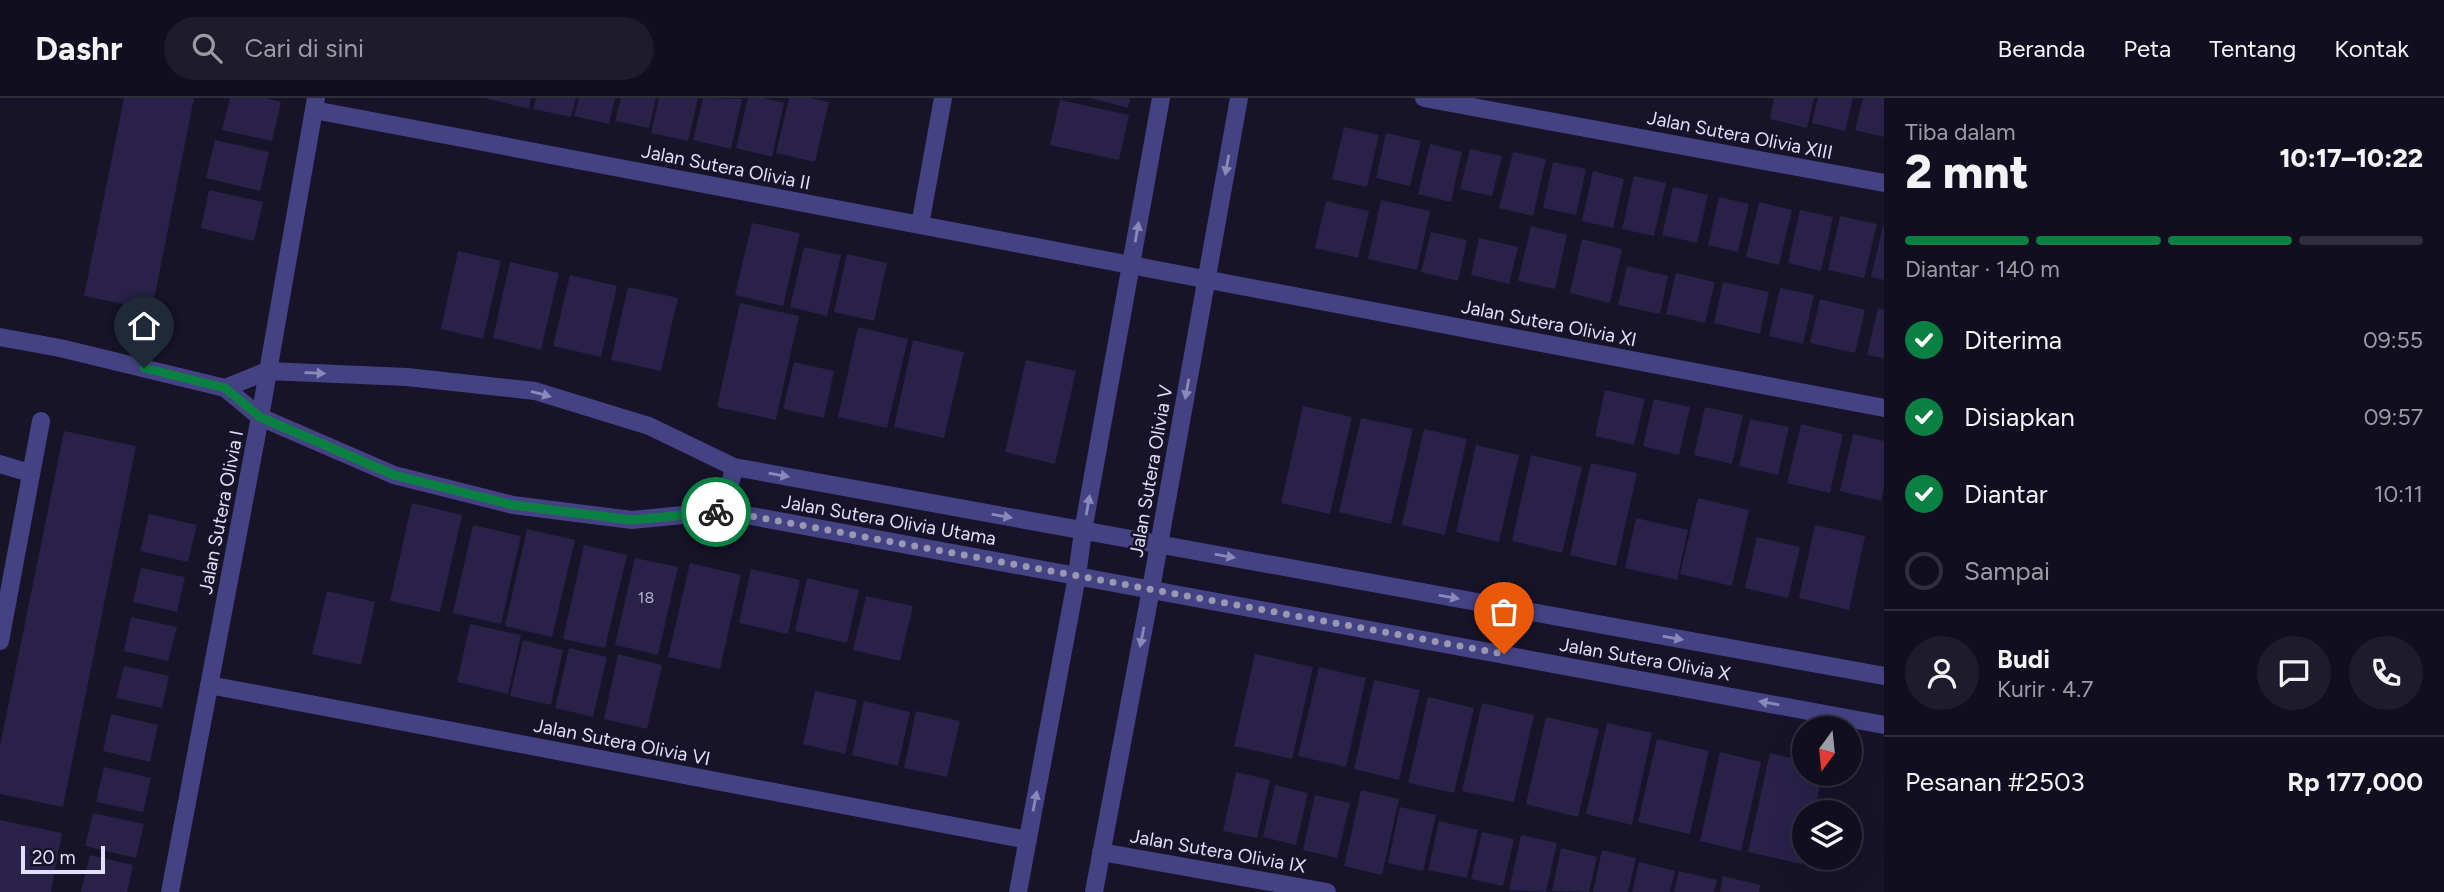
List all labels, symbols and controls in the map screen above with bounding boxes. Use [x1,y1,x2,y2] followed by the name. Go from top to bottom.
[164,17,654,80] search box
[35,29,122,68] text: Dashr
[188,29,226,67] icon: search
[244,32,364,64] text: Cari di sini
[1998,34,2085,63] text: Beranda
[2123,34,2171,63] text: Peta
[2209,34,2296,63] text: Tentang
[2334,34,2409,63] text: Kontak
[1645,106,1835,164] street label: Jalan Sutera Olivia XIII
[1905,118,2016,146] text: Tiba dalam
[640,139,812,195] street label: Jalan Sutera Olivia II
[2279,142,2423,174] text: 10:17–10:22
[1905,144,2029,200] text: 2 mnt
[1221,154,1232,176] one-way arrow
[1132,221,1143,243] one-way arrow
[1905,255,2060,283] text: Diantar · 140 m
[1459,295,1639,351] street label: Jalan Sutera Olivia XI
[114,296,174,368] pin
[125,307,163,345] icon: home
[1905,321,1943,359] icon: check
[1964,324,2062,356] text: Diterima
[2363,326,2423,354] text: 09:55
[304,368,326,379] one-way arrow
[1181,378,1192,400] one-way arrow
[1125,383,1177,559] street label: Jalan Sutera Olivia V
[530,389,552,400] one-way arrow
[1905,398,1943,436] icon: check
[1964,401,2075,433] text: Disiapkan
[2364,403,2423,431] text: 09:57
[194,428,248,596] street label: Jalan Sutera Olivia I
[768,470,790,481] one-way arrow
[1905,475,1943,513] icon: check
[681,477,751,547] courier
[1964,478,2048,510] text: Diantar
[2374,480,2423,508] text: 10:11
[780,490,998,550] street label: Jalan Sutera Olivia Utama
[697,493,735,531] icon: bike
[1082,493,1093,515] one-way arrow
[991,511,1013,522] one-way arrow
[1214,551,1236,562] one-way arrow
[1964,555,2050,587] text: Sampai
[1474,582,1534,654] pin
[638,588,654,607] house number: 18
[1438,592,1460,603] one-way arrow
[1485,593,1523,631] icon: bag
[1136,626,1147,648] one-way arrow
[1662,632,1684,643] one-way arrow
[1558,633,1732,685] street label: Jalan Sutera Olivia X
[1905,636,1979,710] button: person
[2257,636,2331,710] button: chat
[2349,636,2423,710] button: phone
[1997,643,2050,675] text: Budi
[1997,675,2093,703] text: Kurir · 4.7
[1758,698,1780,709] one-way arrow
[532,714,712,770] street label: Jalan Sutera Olivia VI
[1792,716,1862,786] north arrow
[1792,716,1862,870] map controls
[1905,766,2085,798] text: Pesanan #2503
[2287,766,2423,798] text: Rp 177,000
[1030,790,1041,812] one-way arrow
[1792,800,1862,870] button: layers
[1128,824,1308,878] street label: Jalan Sutera Olivia IX
[21,843,105,875] scale bar
[32,846,76,869] text: 20 m

